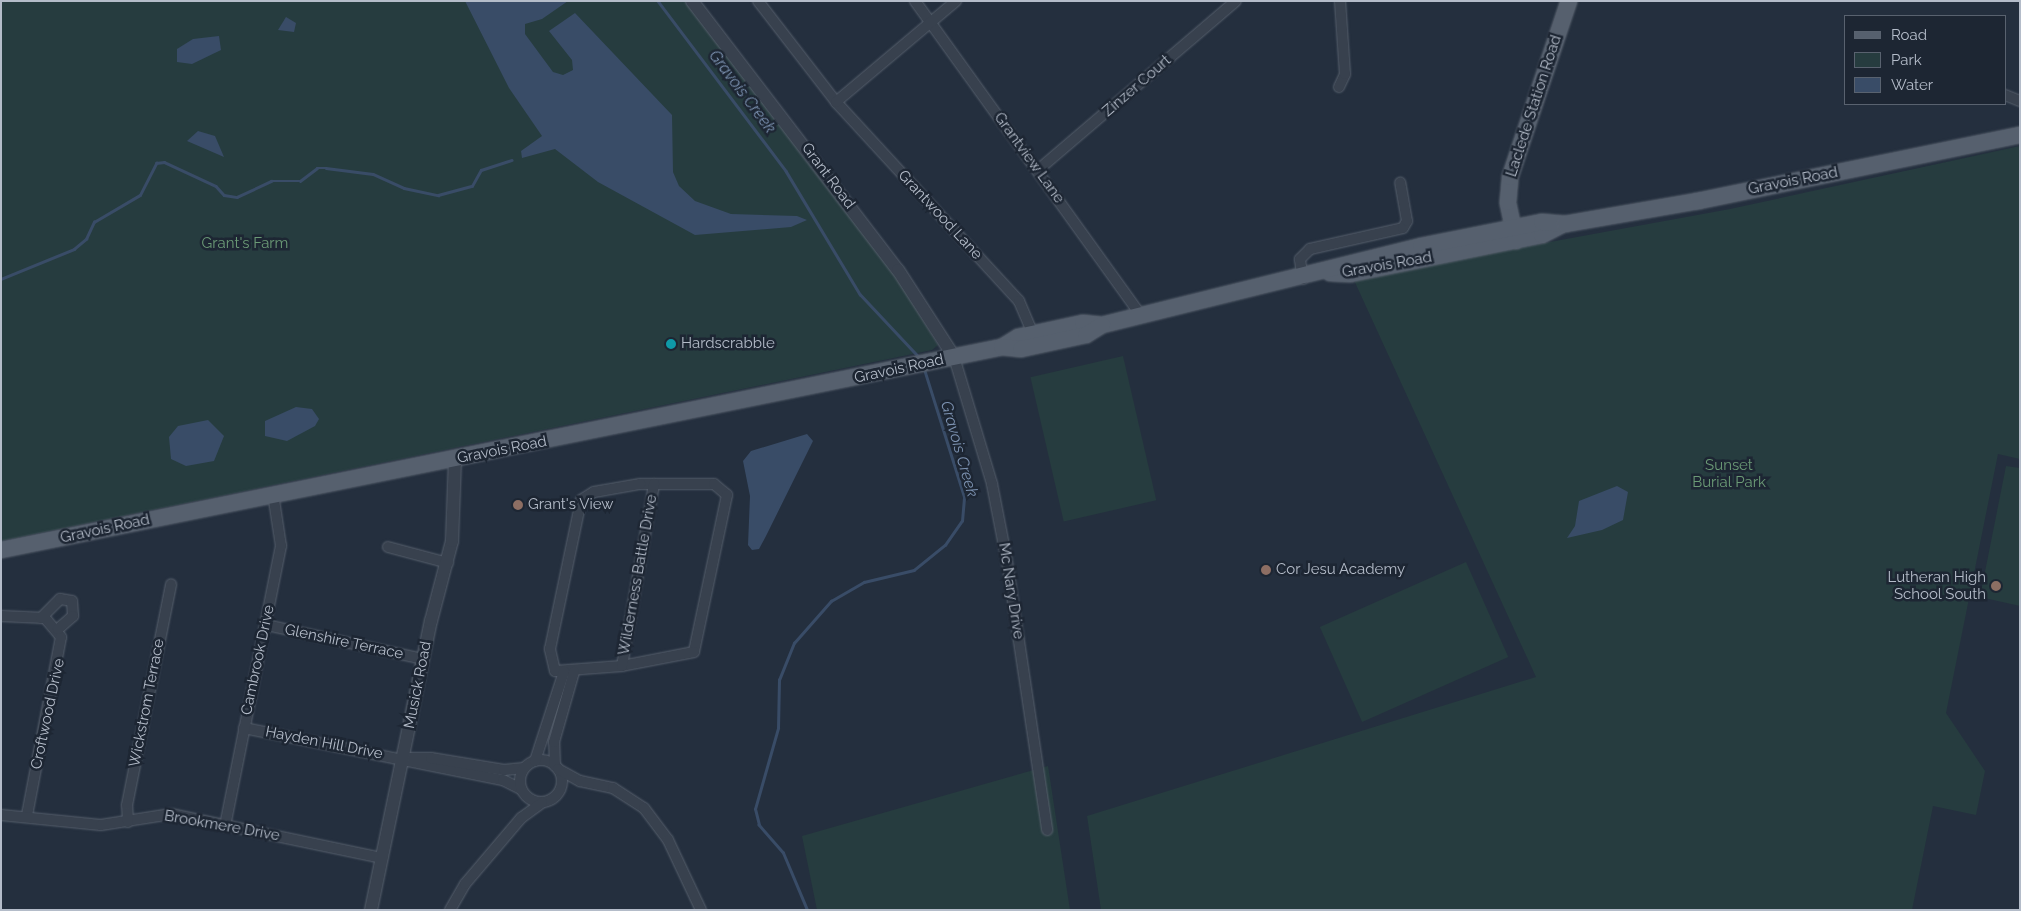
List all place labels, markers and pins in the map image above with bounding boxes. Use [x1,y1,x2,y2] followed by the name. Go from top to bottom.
[681,335,775,353] place label: Hardscrabble
[665,338,677,350] marker: Hardscrabble
[528,496,614,514] place label: Grant's View
[512,499,524,511] marker: Grant's View
[1276,561,1406,579] place label: Cor Jesu Academy
[1260,564,1272,576] marker: Cor Jesu Academy
[1887,568,1986,603] place label: Lutheran High School South
[1990,580,2002,592] marker: Lutheran High School South

